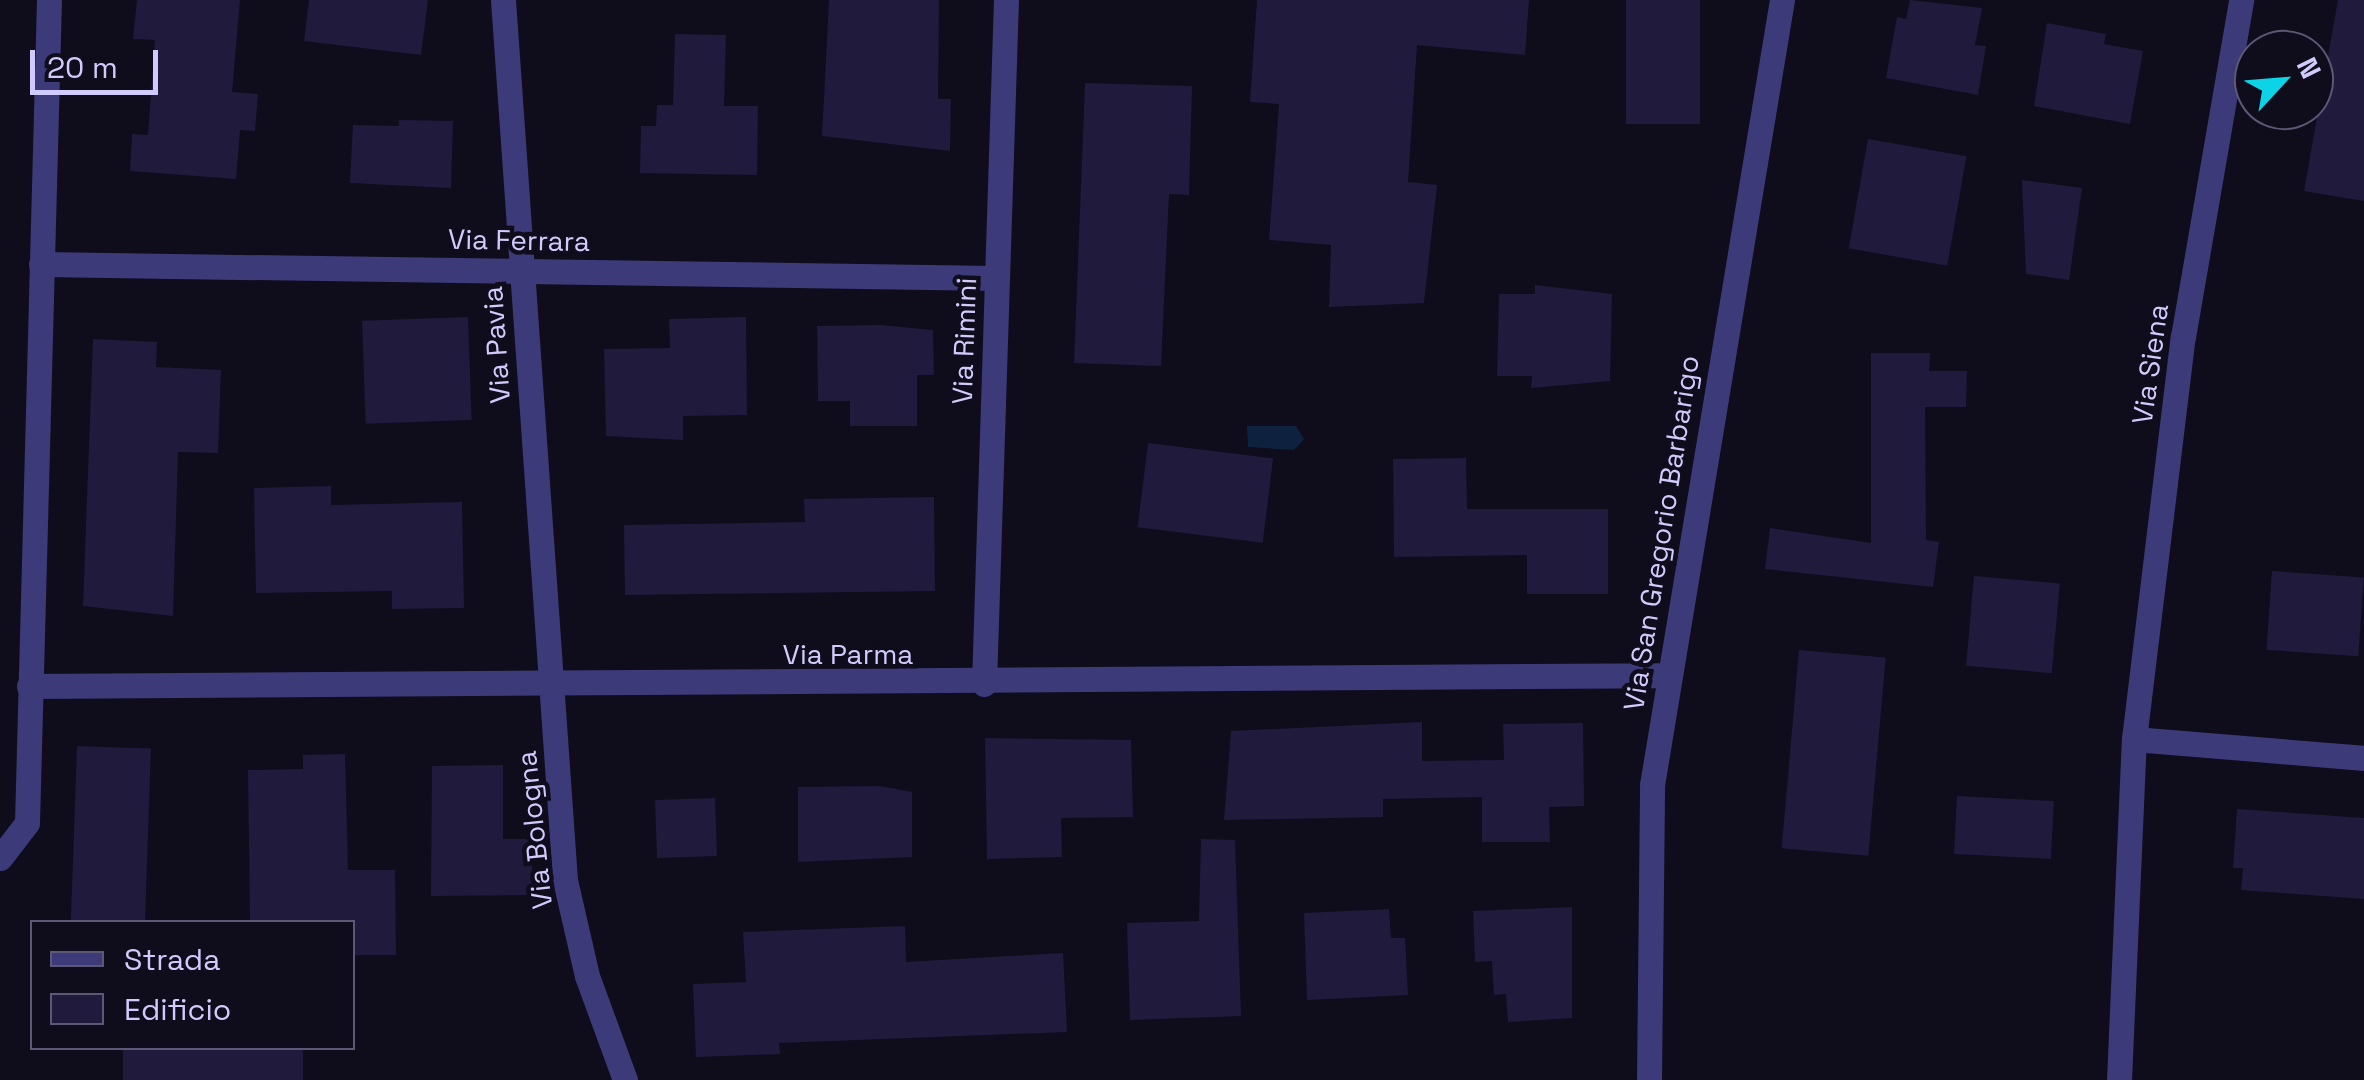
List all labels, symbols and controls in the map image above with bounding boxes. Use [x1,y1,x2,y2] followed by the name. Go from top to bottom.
[35,30,162,92] scale bar
[2234,30,2334,130] north arrow
[47,48,118,87] text: 20 m
[2289,51,2329,84] text: N
[448,222,590,258] street label: Via Ferrara
[945,277,983,405] street label: Via Rimini
[475,285,517,405] street label: Via Pavia
[2125,302,2175,426] street label: Via Siena
[1616,353,1706,713] street label: Via San Gregorio Barbarigo
[783,637,913,671] street label: Via Parma
[509,749,559,911] street label: Via Bologna
[30,920,355,1050] legend
[124,940,220,979] text: Strada
[124,990,231,1029] text: Edificio

